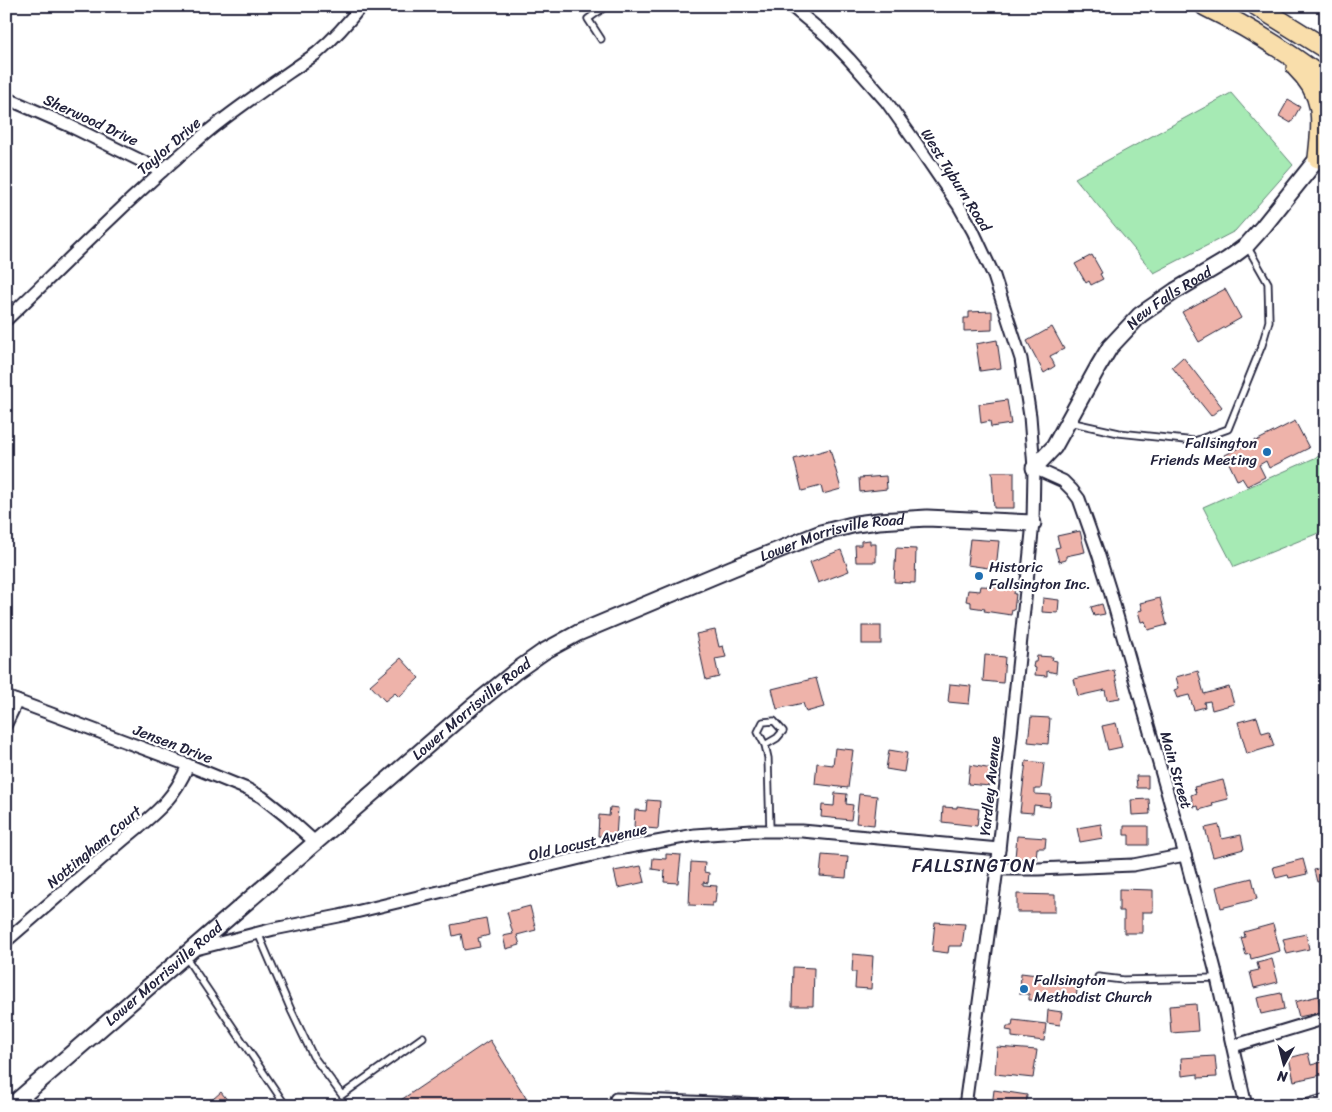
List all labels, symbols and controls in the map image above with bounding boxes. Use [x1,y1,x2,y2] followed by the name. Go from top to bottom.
[39,87,143,154] street label: Sherwood Drive
[131,110,207,181] street label: Taylor Drive
[914,123,999,238] street label: West Tyburn Road
[1119,258,1218,336] street label: New Falls Road
[1150,430,1257,473] place label: Fallsington Friends Meeting
[1261,446,1273,458] marker: Fallsington Friends Meeting
[756,506,906,569] street label: Lower Morrisville Road
[989,554,1091,597] place label: Historic Fallsington Inc.
[973,570,985,582] marker: Historic Fallsington Inc.
[406,650,538,767] street label: Lower Morrisville Road
[128,717,217,771] street label: Jensen Drive
[1153,728,1200,812] street label: Main Street
[972,735,1008,837] street label: Yardley Avenue
[40,798,148,895] street label: Nottingham Court
[526,816,650,868] street label: Old Locust Avenue
[912,850,1036,882] district label: FALLSINGTON
[99,914,230,1032] street label: Lower Morrisville Road
[1034,967,1152,1010] place label: Fallsington Methodist Church
[1018,983,1030,995] marker: Fallsington Methodist Church
[1260,1040,1310,1090] north arrow
[1276,1063,1290,1090] text: N

